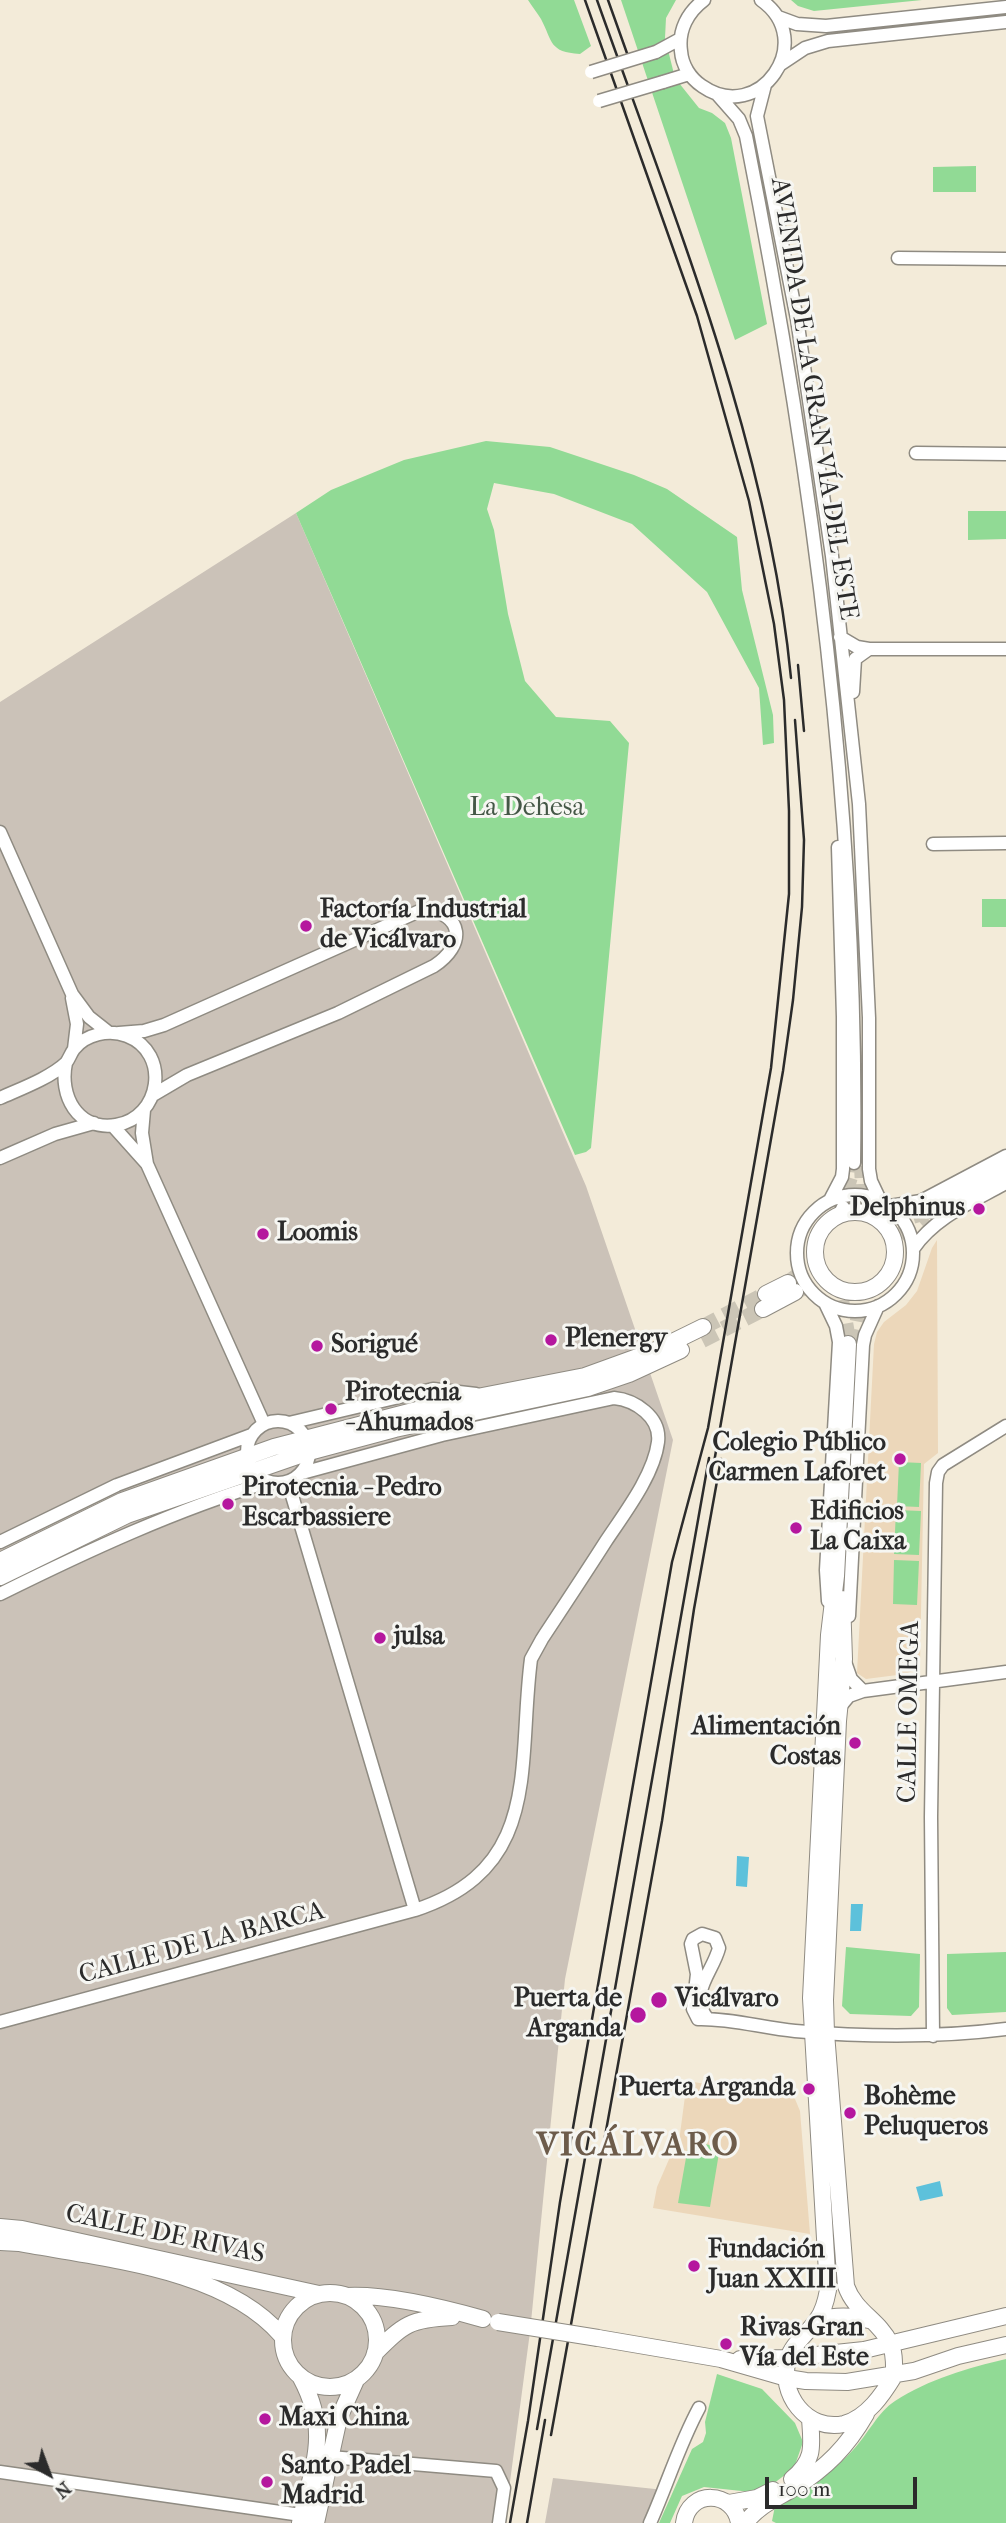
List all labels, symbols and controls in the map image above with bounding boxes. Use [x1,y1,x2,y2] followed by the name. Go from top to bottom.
[763,176,863,622] street label: AVENIDA DE LA GRAN VÍA DEL ESTE
[470,793,584,825] park label: La Dehesa
[320,895,527,956] place label: Factoría Industrial de Vicálvaro
[298,918,314,934] marker: Factoría Industrial de Vicálvaro
[850,1193,965,1225] place label: Delphinus
[971,1201,987,1217] marker: Delphinus
[277,1218,358,1250] place label: Loomis
[255,1226,271,1242] marker: Loomis
[565,1324,667,1356] place label: Plenergy
[331,1330,418,1362] place label: Sorigué
[543,1332,559,1348] marker: Plenergy
[309,1338,325,1354] marker: Sorigué
[345,1378,474,1440] place label: Pirotecnia - Ahumados
[323,1401,339,1417] marker: Pirotecnia - Ahumados
[708,1428,886,1490] place label: Colegio Público Carmen Laforet
[892,1451,908,1467] marker: Colegio Público Carmen Laforet
[242,1473,442,1534] place label: Pirotecnia - Pedro Escarbassiere
[220,1496,236,1512] marker: Pirotecnia - Pedro Escarbassiere
[810,1497,906,1558] place label: Edificios La Caixa
[788,1520,804,1536] marker: Edificios La Caixa
[893,1621,927,1803] street label: CALLE OMEGA
[394,1622,444,1654] place label: julsa
[372,1630,388,1646] marker: julsa
[692,1712,841,1774] place label: Alimentación Costas
[847,1735,863,1751] marker: Alimentación Costas
[76,1896,328,1992] street label: CALLE DE LA BARCA
[514,1984,622,2046] place label: Puerta de Arganda
[675,1984,779,2016] place label: Vicálvaro
[649,1990,669,2010] marker: Vicálvaro
[628,2005,648,2025] marker: Puerta de Arganda
[619,2073,795,2105] place label: Puerta Arganda
[801,2081,817,2097] marker: Puerta Arganda
[864,2082,988,2144] place label: Bohème Peluqueros
[842,2105,858,2121] marker: Bohème Peluqueros
[538,2127,738,2167] district label: VICÁLVARO
[63,2199,267,2271] street label: CALLE DE RIVAS
[708,2235,836,2296] place label: Fundación Juan XXIII
[686,2258,702,2274] marker: Fundación Juan XXIII
[740,2313,869,2374] place label: Rivas-Gran Vía del Este
[718,2336,734,2352] marker: Rivas-Gran Vía del Este
[279,2403,409,2435] place label: Maxi China
[257,2411,273,2427] marker: Maxi China
[14,2439,84,2509] north arrow
[281,2451,411,2512] place label: Santo Padel Madrid
[768,2464,920,2508] scale bar
[259,2474,275,2490] marker: Santo Padel Madrid
[50,2477,75,2503] text: N
[778,2477,831,2501] text: 100 m

